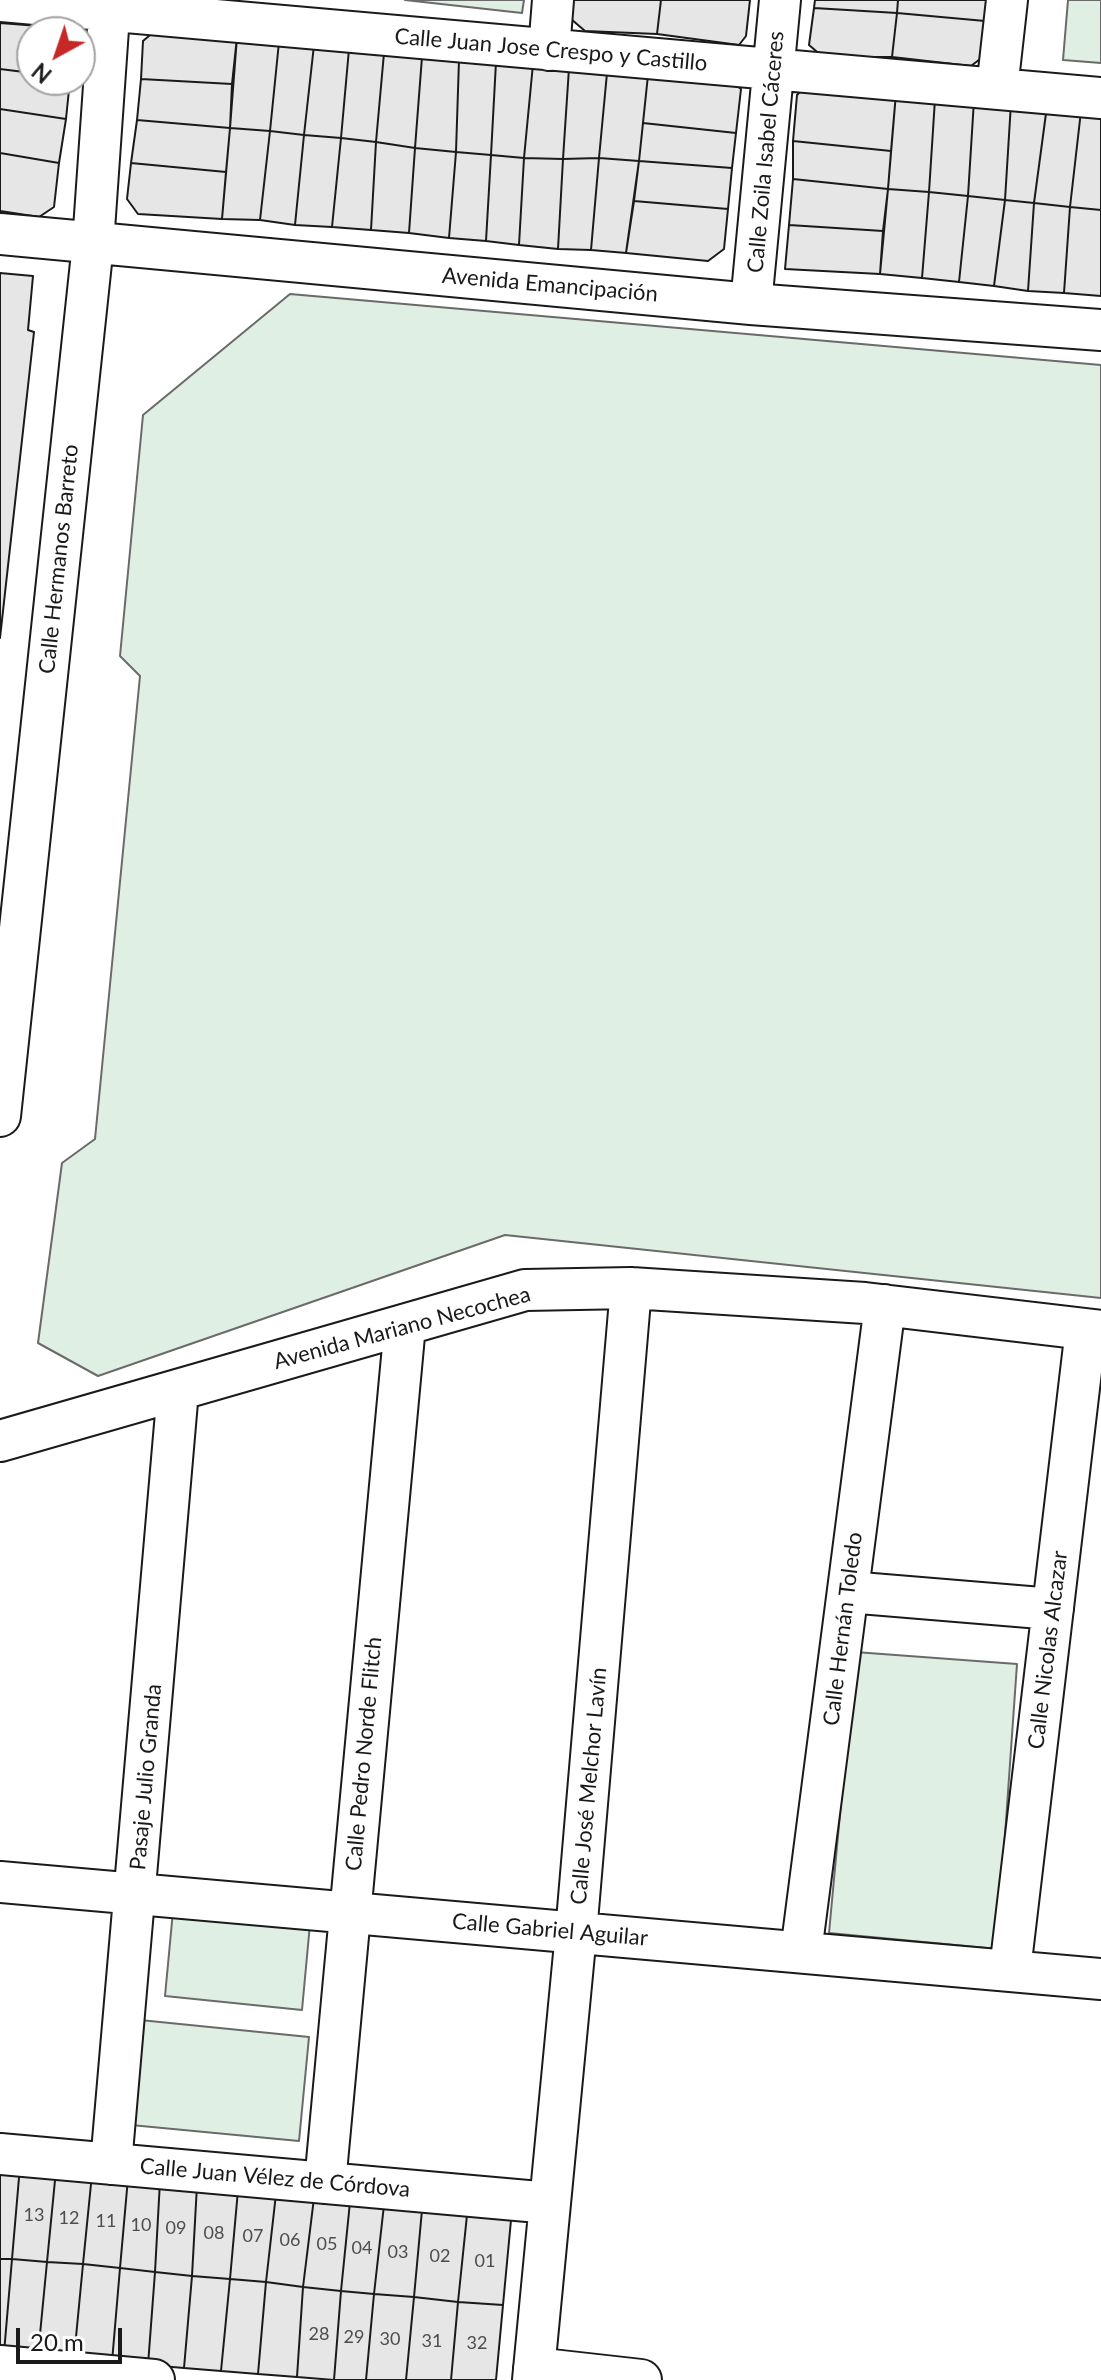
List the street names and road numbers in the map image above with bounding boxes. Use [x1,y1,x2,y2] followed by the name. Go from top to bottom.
[394,23,708,77] street label: Calle Juan Jose Crespo y Castillo
[742,30,790,274] street label: Calle Zoila Isabel Cáceres
[441,262,659,308] street label: Avenida Emancipación
[34,443,84,675] street label: Calle Hermanos Barreto
[271,1281,533,1375] street label: Avenida Mariano Necochea
[818,1531,868,1727] street label: Calle Hernán Toledo
[1023,1549,1073,1751] street label: Calle Nicolas Alcazar
[341,1636,387,1872] street label: Calle Pedro Norde Flitch
[565,1666,613,1906] street label: Calle José Melchor Lavín
[125,1683,167,1871] street label: Pasaje Julio Granda
[451,1908,649,1952] street label: Calle Gabriel Aguilar
[139,2153,411,2203] street label: Calle Juan Vélez de Córdova

